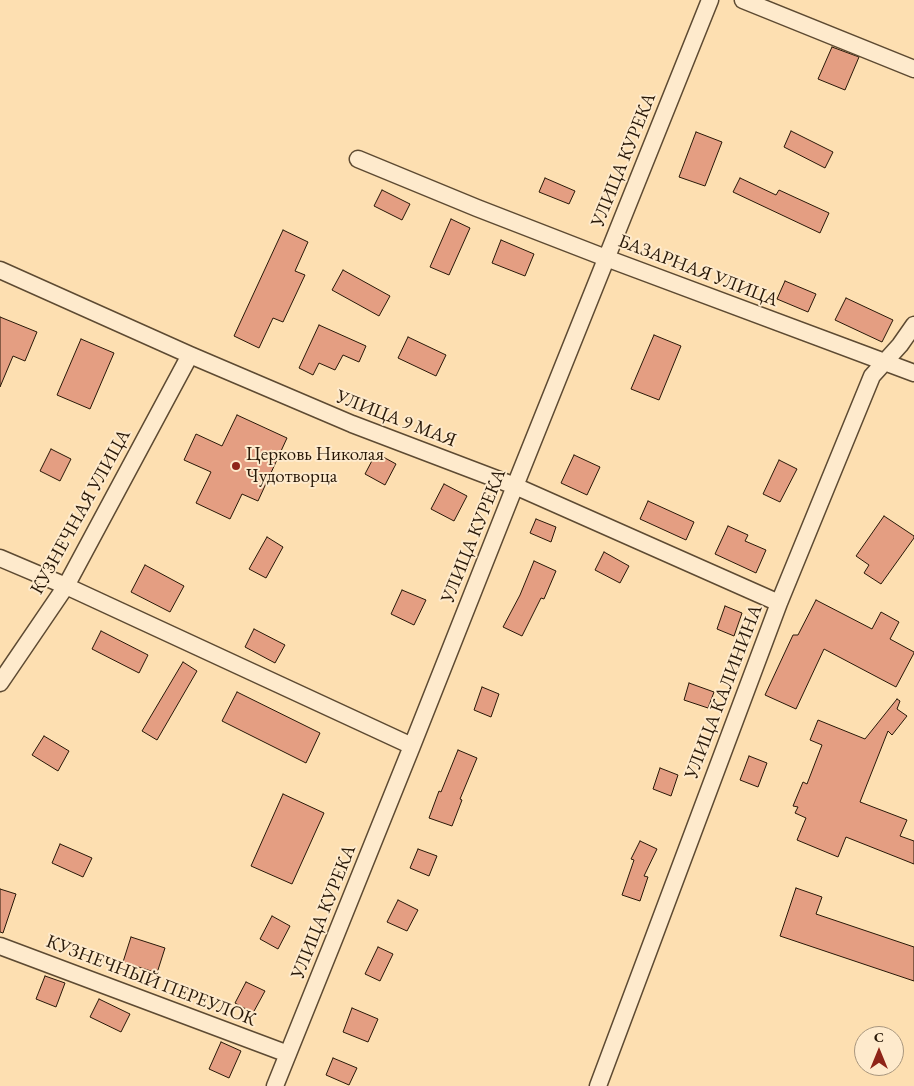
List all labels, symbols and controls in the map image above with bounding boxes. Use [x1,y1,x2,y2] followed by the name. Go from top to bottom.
[587,90,661,230] street label: УЛИЦА КУРЕКА
[615,230,781,312] street label: БАЗАРНАЯ УЛИЦА
[333,386,459,452] street label: УЛИЦА 9 МАЯ
[26,425,136,599] street label: КУЗНЕЧНАЯ УЛИЦА
[246,444,384,488] place label: Церковь Николая Чудотворца
[230,460,242,472] marker: Церковь Николая Чудотворца
[437,466,511,606] street label: УЛИЦА КУРЕКА
[680,602,768,782] street label: УЛИЦА КАЛИНИНА
[287,842,361,982] street label: УЛИЦА КУРЕКА
[43,930,259,1032] street label: КУЗНЕЧНЫЙ ПЕРЕУЛОК
[854,1026,904,1076] north arrow
[874,1028,884,1046] text: С

